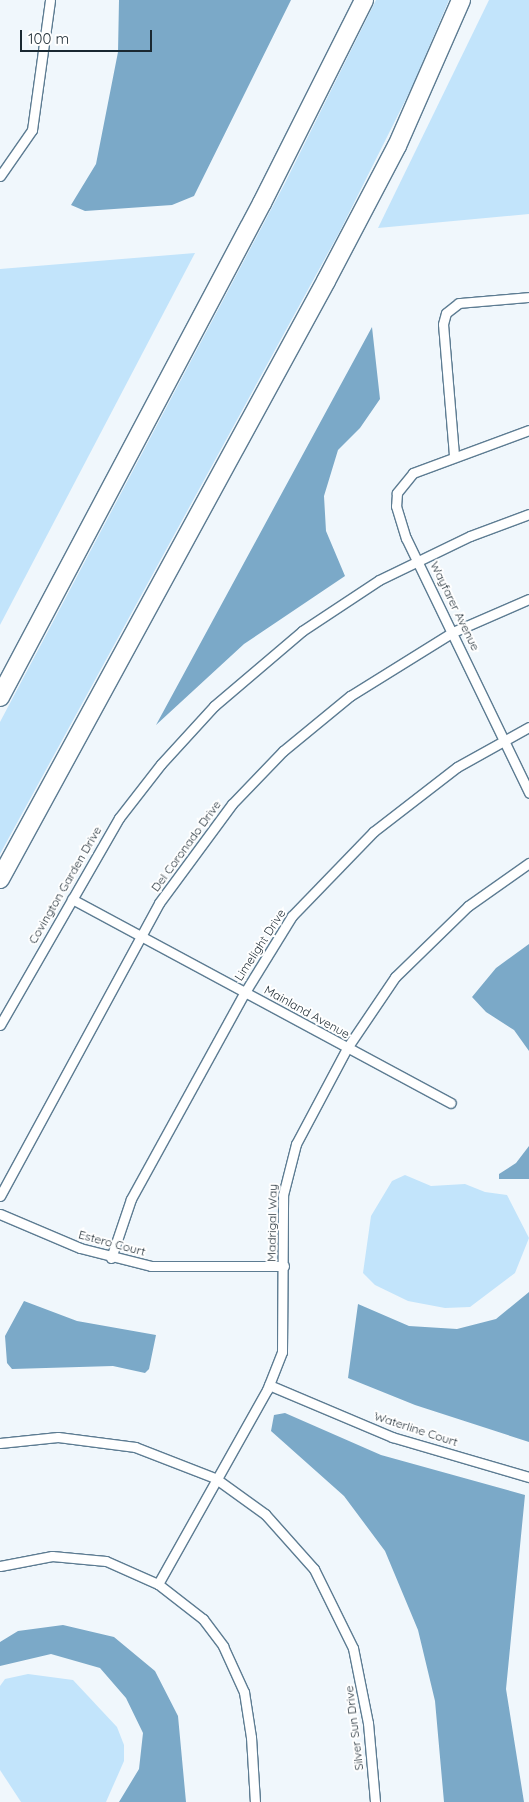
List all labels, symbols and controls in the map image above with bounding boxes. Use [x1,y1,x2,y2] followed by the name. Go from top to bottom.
[22,20,155,52] scale bar
[28,29,69,48] text: 100 m
[427,559,483,653] street label: Wayfarer Avenue
[148,798,224,894] street label: Del Coronado Drive
[25,824,105,946] street label: Covington Garden Drive
[231,906,289,984] street label: Limelight Drive
[262,983,352,1041] street label: Mainland Avenue
[264,1184,280,1262] street label: Madrigal Way
[77,1227,147,1259] street label: Estero Court
[372,1409,460,1449] street label: Waterline Court
[342,1685,366,1771] street label: Silver Sun Drive

